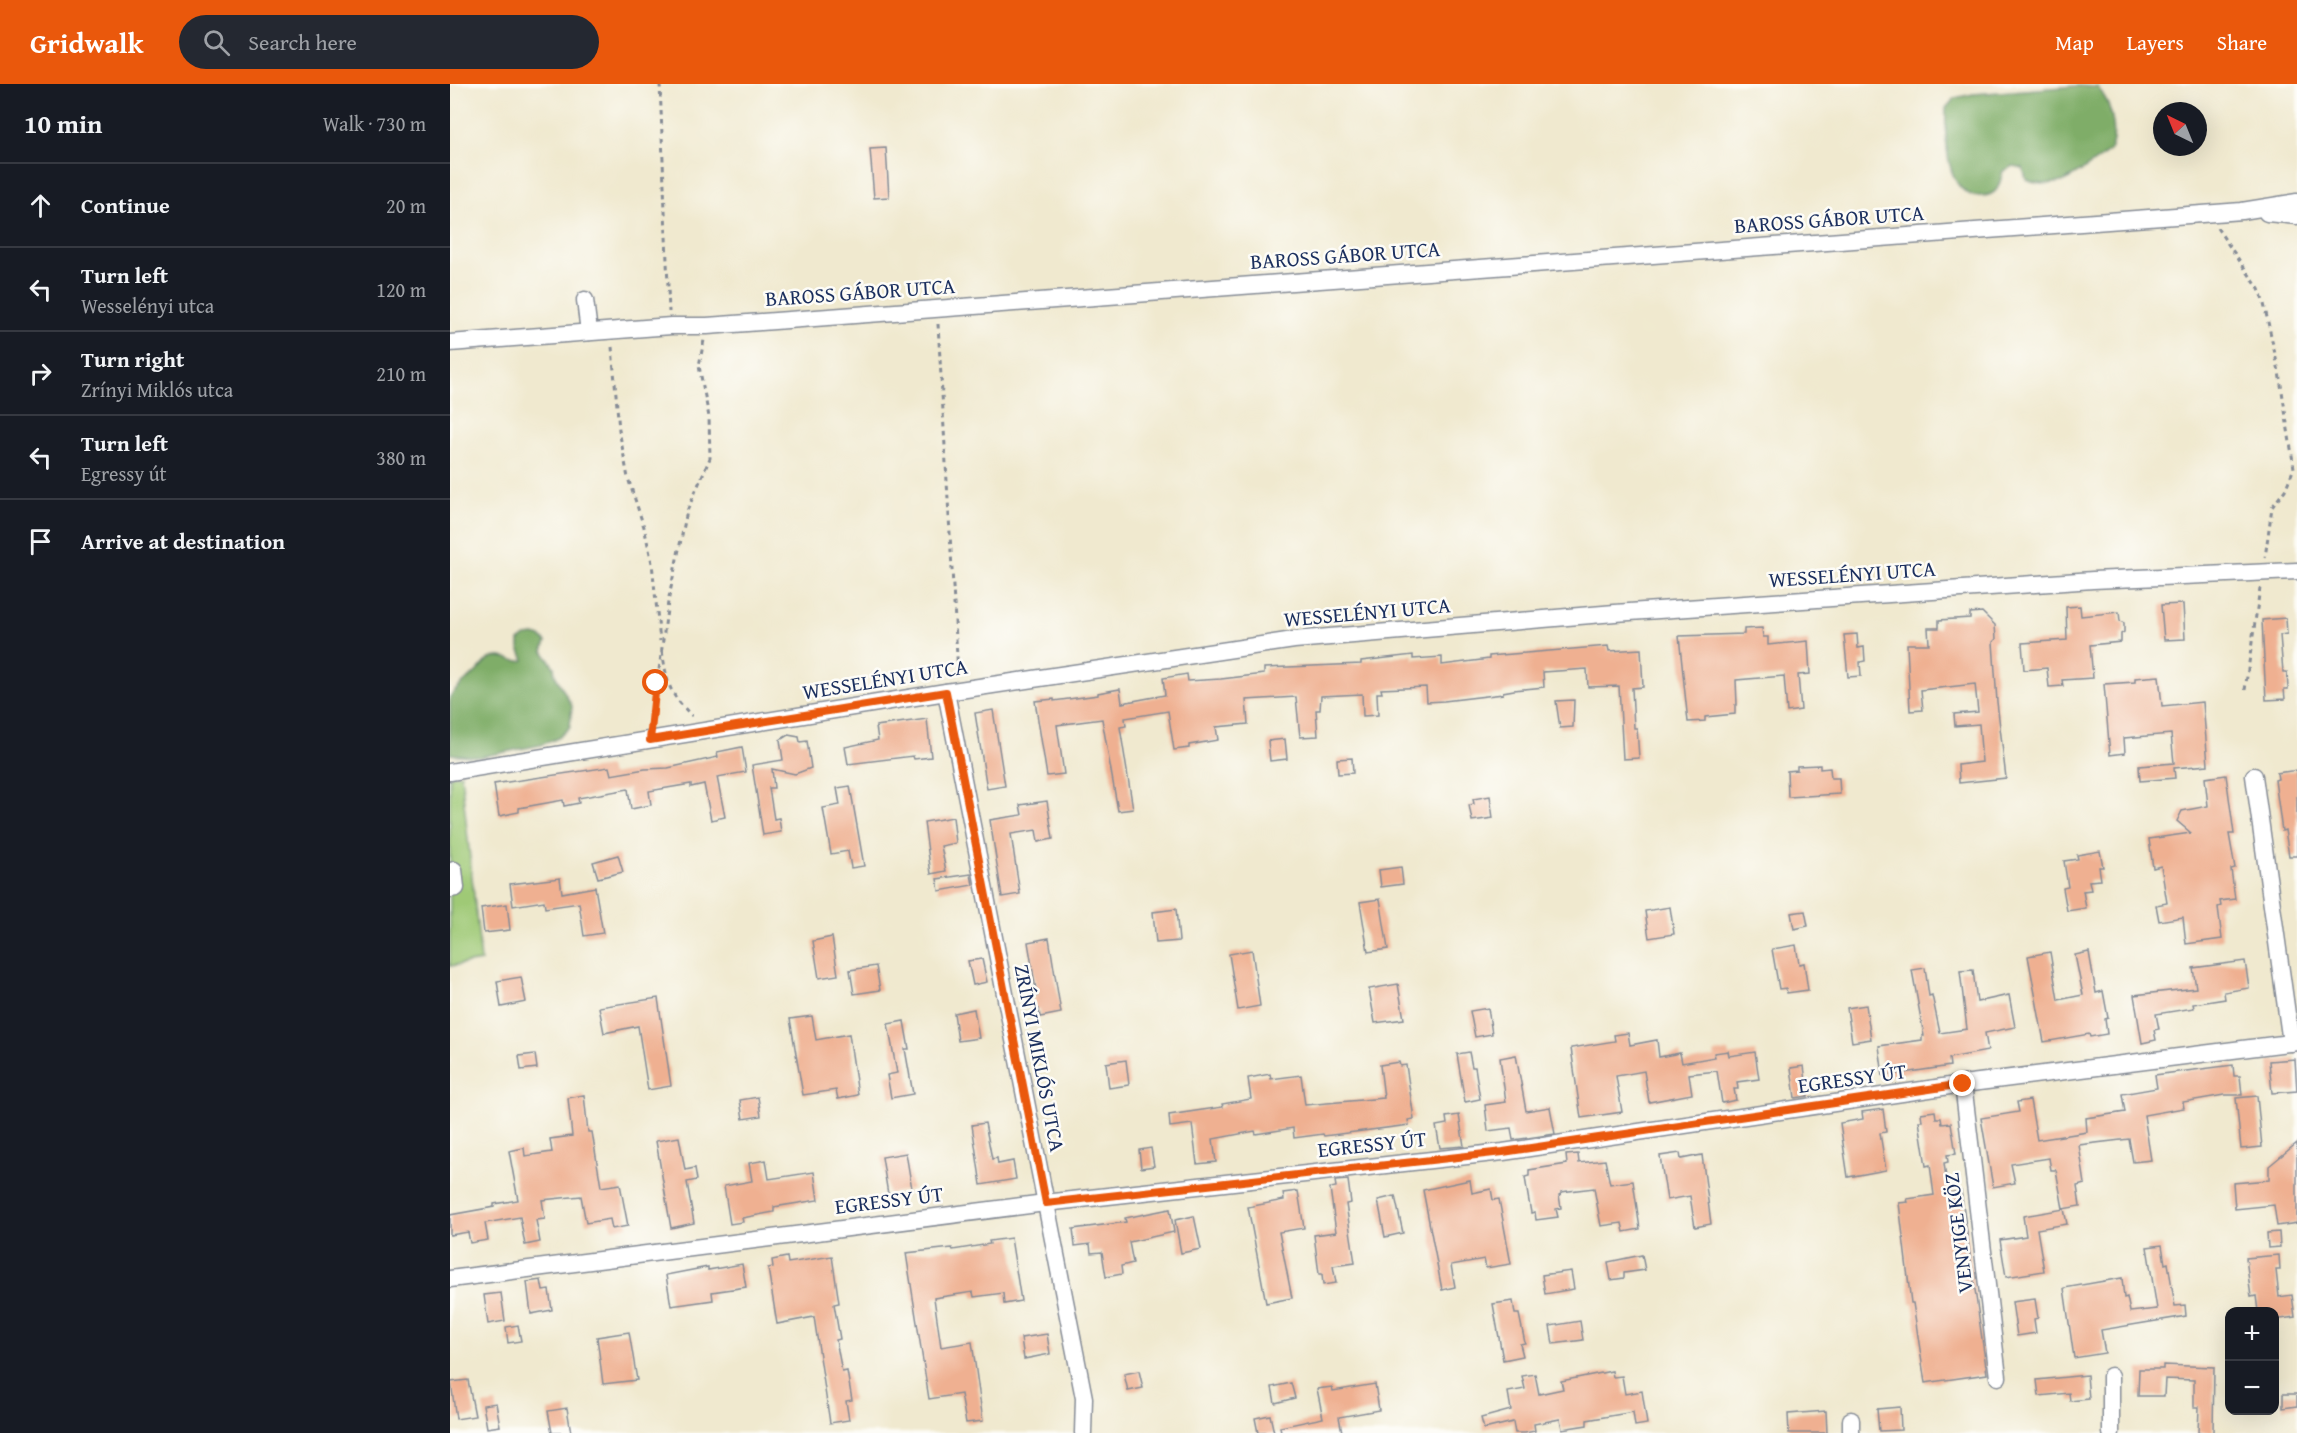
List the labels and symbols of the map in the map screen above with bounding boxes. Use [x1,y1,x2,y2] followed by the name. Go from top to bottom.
[2153,102,2207,156] north arrow
[1733,197,1925,241] street label: BAROSS GÁBOR UTCA
[1249,233,1441,277] street label: BAROSS GÁBOR UTCA
[764,270,956,314] street label: BAROSS GÁBOR UTCA
[1768,553,1937,595] street label: WESSELÉNYI UTCA
[1282,589,1452,635] street label: WESSELÉNYI UTCA
[800,651,970,707] street label: WESSELÉNYI UTCA
[642,669,668,695] route start
[1007,962,1073,1155] street label: ZRÍNYI MIKLÓS UTCA
[1796,1055,1908,1101] street label: EGRESSY ÚT
[1949,1070,1975,1096] route end
[1316,1123,1428,1165] street label: EGRESSY ÚT
[1935,1171,1981,1295] street label: VENYIGE KÖZ
[833,1178,945,1222] street label: EGRESSY ÚT

